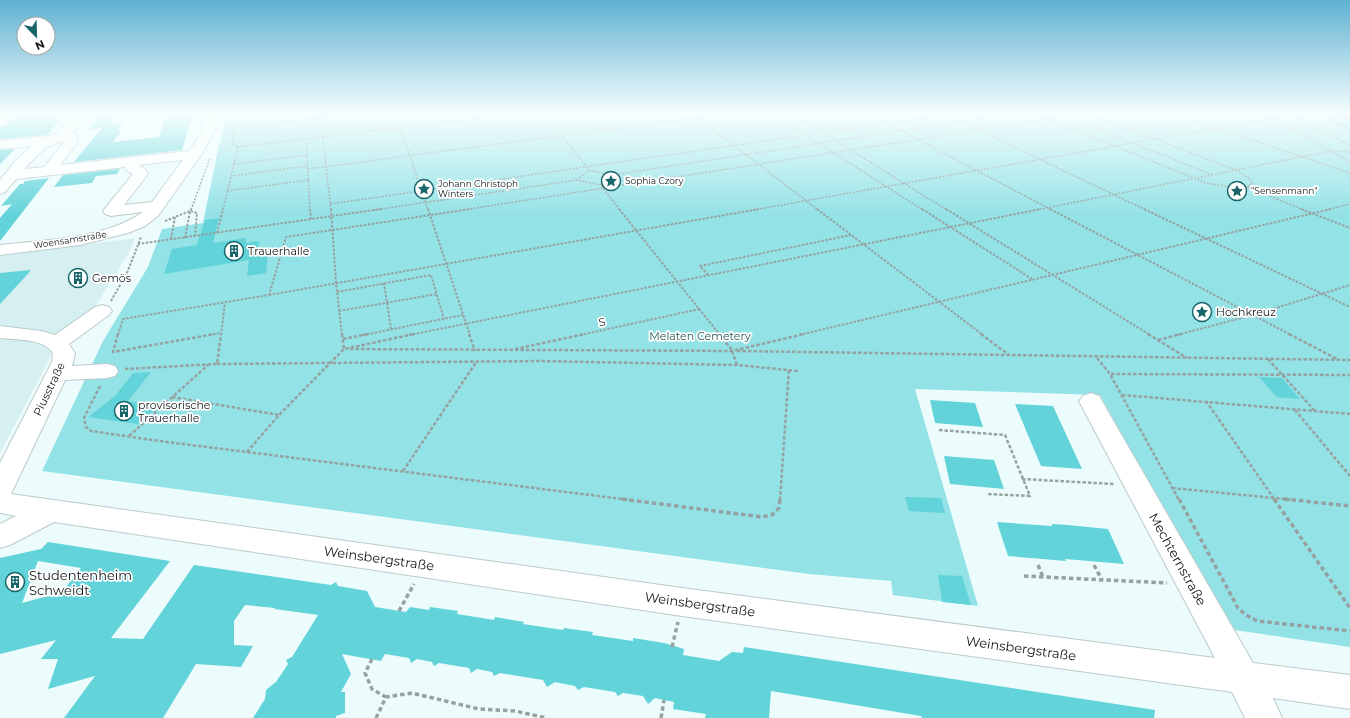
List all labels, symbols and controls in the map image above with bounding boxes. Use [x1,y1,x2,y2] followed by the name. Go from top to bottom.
[16,16,56,56] north arrow
[33,37,47,53] text: N
[600,170,622,192] place icon: Sophia Czory
[625,175,683,186] place label: Sophia Czory
[413,178,435,200] place icon: Johann Christoph Winters
[437,178,518,199] place label: Johann Christoph Winters
[1226,180,1248,202] place icon: "Sensenmann"
[1251,185,1318,196] place label: "Sensenmann"
[33,228,108,251] street label: Woensamstraße
[223,240,245,262] building icon: Trauerhalle
[248,244,310,258] place label: Trauerhalle
[67,267,89,289] building icon: Gemös
[92,271,132,285] place label: Gemös
[1191,301,1213,323] place icon: Hochkreuz
[1216,305,1276,319] place label: Hochkreuz
[597,314,607,330] street label: S
[649,329,751,343] park label: Melaten Cemetery
[30,360,68,418] street label: Piusstraße
[138,398,211,425] place label: provisorische Trauerhalle
[113,400,135,422] building icon: provisorische Trauerhalle
[1146,510,1210,608] street label: Mechternstraße
[323,542,435,574] street label: Weinsbergstraße
[29,567,132,598] place label: Studentenheim Schweidt
[4,571,26,593] building icon: Studentenheim Schweidt
[644,588,756,620] street label: Weinsbergstraße
[965,632,1077,664] street label: Weinsbergstraße

